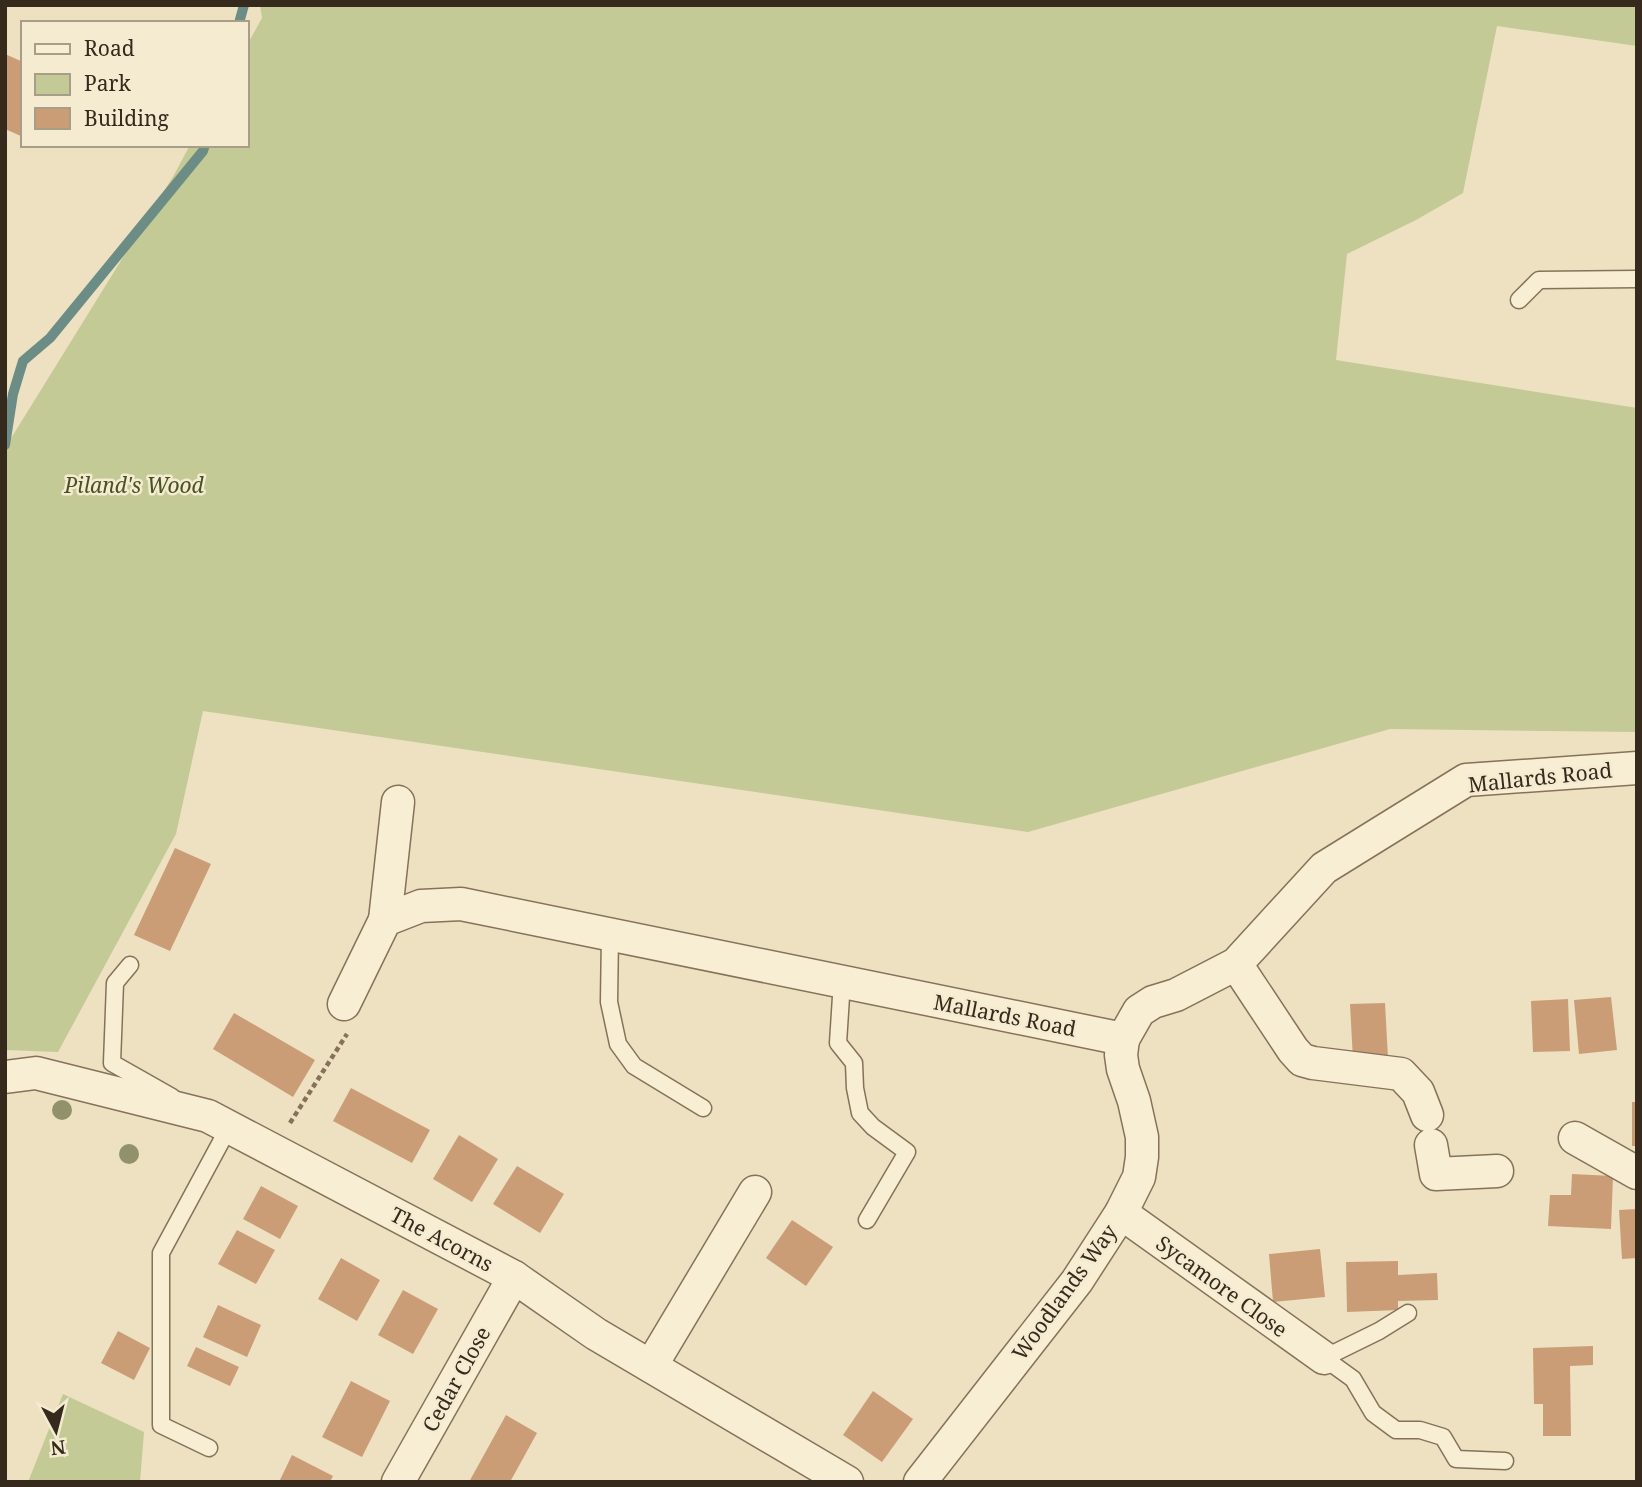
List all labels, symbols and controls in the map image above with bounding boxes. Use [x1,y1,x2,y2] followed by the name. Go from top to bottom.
[21,21,248,147] legend
[84,34,135,62] text: Road
[84,69,131,97] text: Park
[84,104,169,132] text: Building
[63,471,205,499] park label: Piland's Wood
[1467,756,1614,798] street label: Mallards Road
[931,987,1079,1043] street label: Mallards Road
[386,1200,498,1278] street label: The Acorns
[1005,1218,1123,1365] street label: Woodlands Way
[1151,1229,1293,1343] street label: Sycamore Close
[416,1321,496,1437] street label: Cedar Close
[21,1396,91,1466] north arrow
[49,1434,67,1462] text: N

